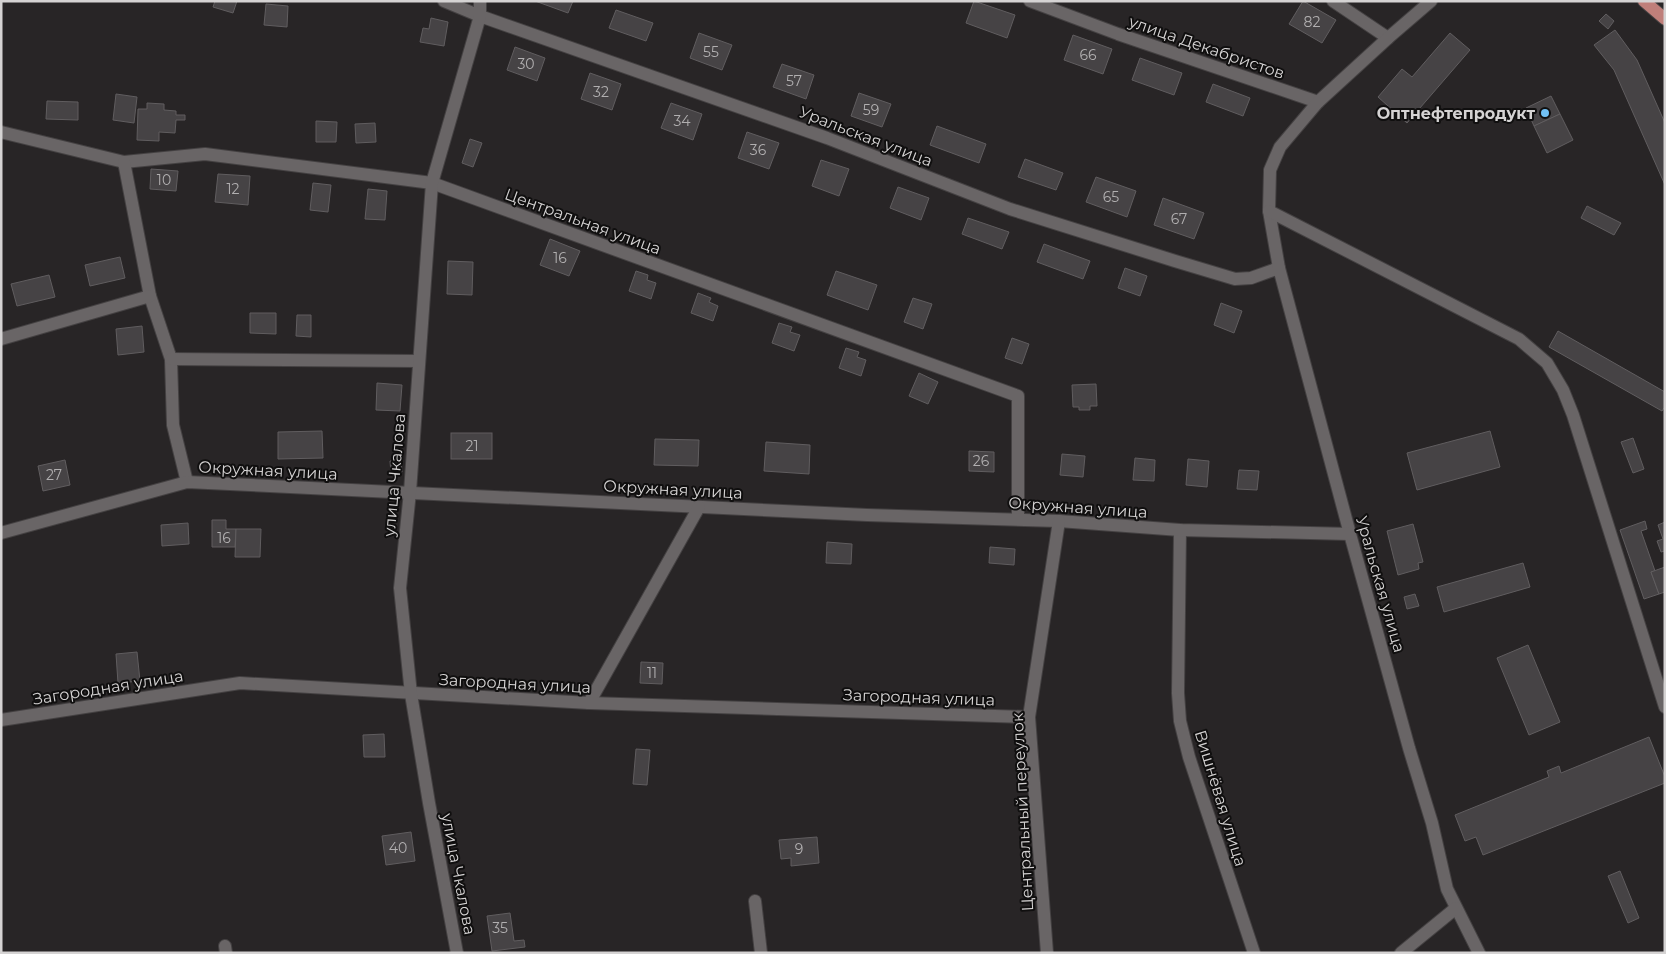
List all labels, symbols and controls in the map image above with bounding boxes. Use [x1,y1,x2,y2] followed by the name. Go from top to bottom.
[1126,12,1287,83] street label: улица Декабристов
[1304,13,1320,31] house number: 82
[703,43,719,61] house number: 55
[1079,46,1097,64] house number: 66
[517,55,535,73] house number: 30
[786,72,802,90] house number: 57
[593,83,609,101] house number: 32
[863,101,879,119] house number: 59
[797,102,935,171] street label: Уральская улица
[1377,104,1535,123] place label: Оптнефтепродукт
[1539,107,1551,119] marker: Оптнефтепродукт
[673,112,691,130] house number: 34
[750,141,767,159] house number: 36
[157,171,171,189] house number: 10
[226,180,240,198] house number: 12
[502,184,663,259] street label: Центральная улица
[1103,188,1119,206] house number: 65
[1171,210,1187,228] house number: 67
[553,249,567,267] house number: 16
[380,413,409,538] street label: улица Чкалова
[465,437,479,455] house number: 21
[973,452,990,470] house number: 26
[198,457,338,484] street label: Окружная улица
[46,466,62,484] house number: 27
[603,476,743,503] street label: Окружная улица
[1008,493,1148,522] street label: Окружная улица
[1352,514,1409,655] street label: Уральская улица
[217,529,231,547] house number: 16
[647,664,657,682] house number: 11
[31,666,185,709] street label: Загородная улица
[439,670,591,697] street label: Загородная улица
[843,685,995,710] street label: Загородная улица
[1008,712,1037,912] street label: Центральный переулок
[1191,728,1250,869] street label: Вишнёвая улица
[437,811,480,936] street label: улица Чкалова
[389,839,407,857] house number: 40
[795,840,803,858] house number: 9
[492,919,508,937] house number: 35

